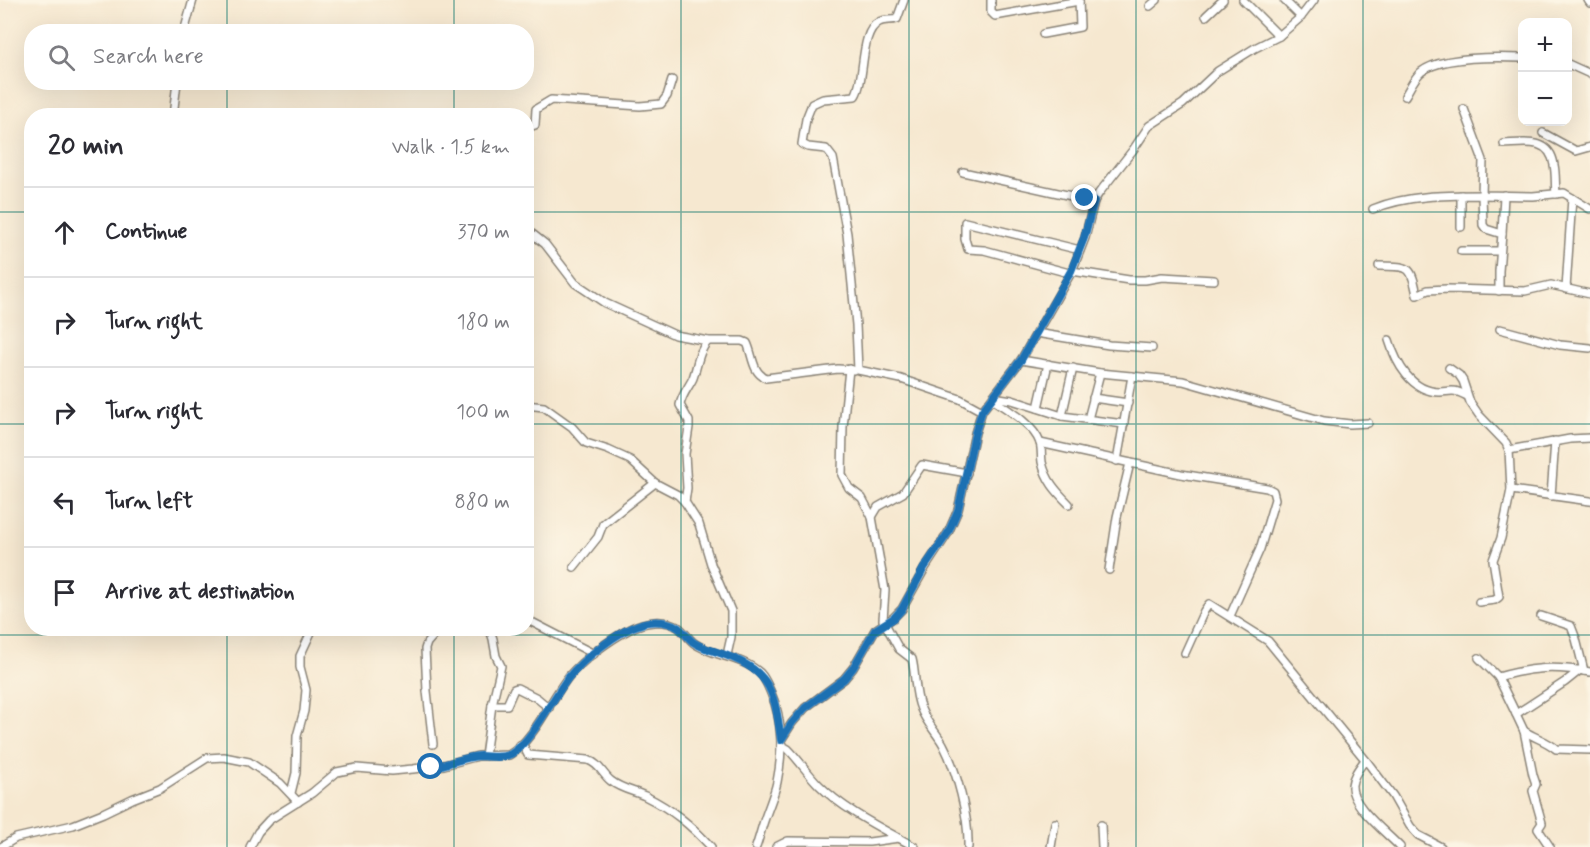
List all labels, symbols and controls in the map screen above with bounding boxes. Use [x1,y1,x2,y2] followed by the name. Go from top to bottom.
[1518,18,1572,126] map controls
[1518,18,1572,72] button: +
[24,24,534,90] search box
[45,41,78,74] icon: search
[93,43,204,71] text: Search here
[1518,72,1572,126] button: −
[48,130,124,164] text: 20 min
[392,134,510,161] text: Walk · 1.5 km
[1071,184,1097,210] route end
[48,216,81,249] icon: ahead
[105,218,187,246] text: Continue
[458,219,510,246] text: 370 m
[48,306,81,339] icon: right
[105,308,203,336] text: Turn right
[457,309,510,336] text: 180 m
[48,396,81,429] icon: right
[105,398,203,426] text: Turn right
[456,399,510,426] text: 100 m
[48,486,81,519] icon: left
[105,488,193,516] text: Turn left
[454,489,510,516] text: 880 m
[48,576,81,609] icon: arrive
[105,578,295,606] text: Arrive at destination
[417,753,443,779] route start

